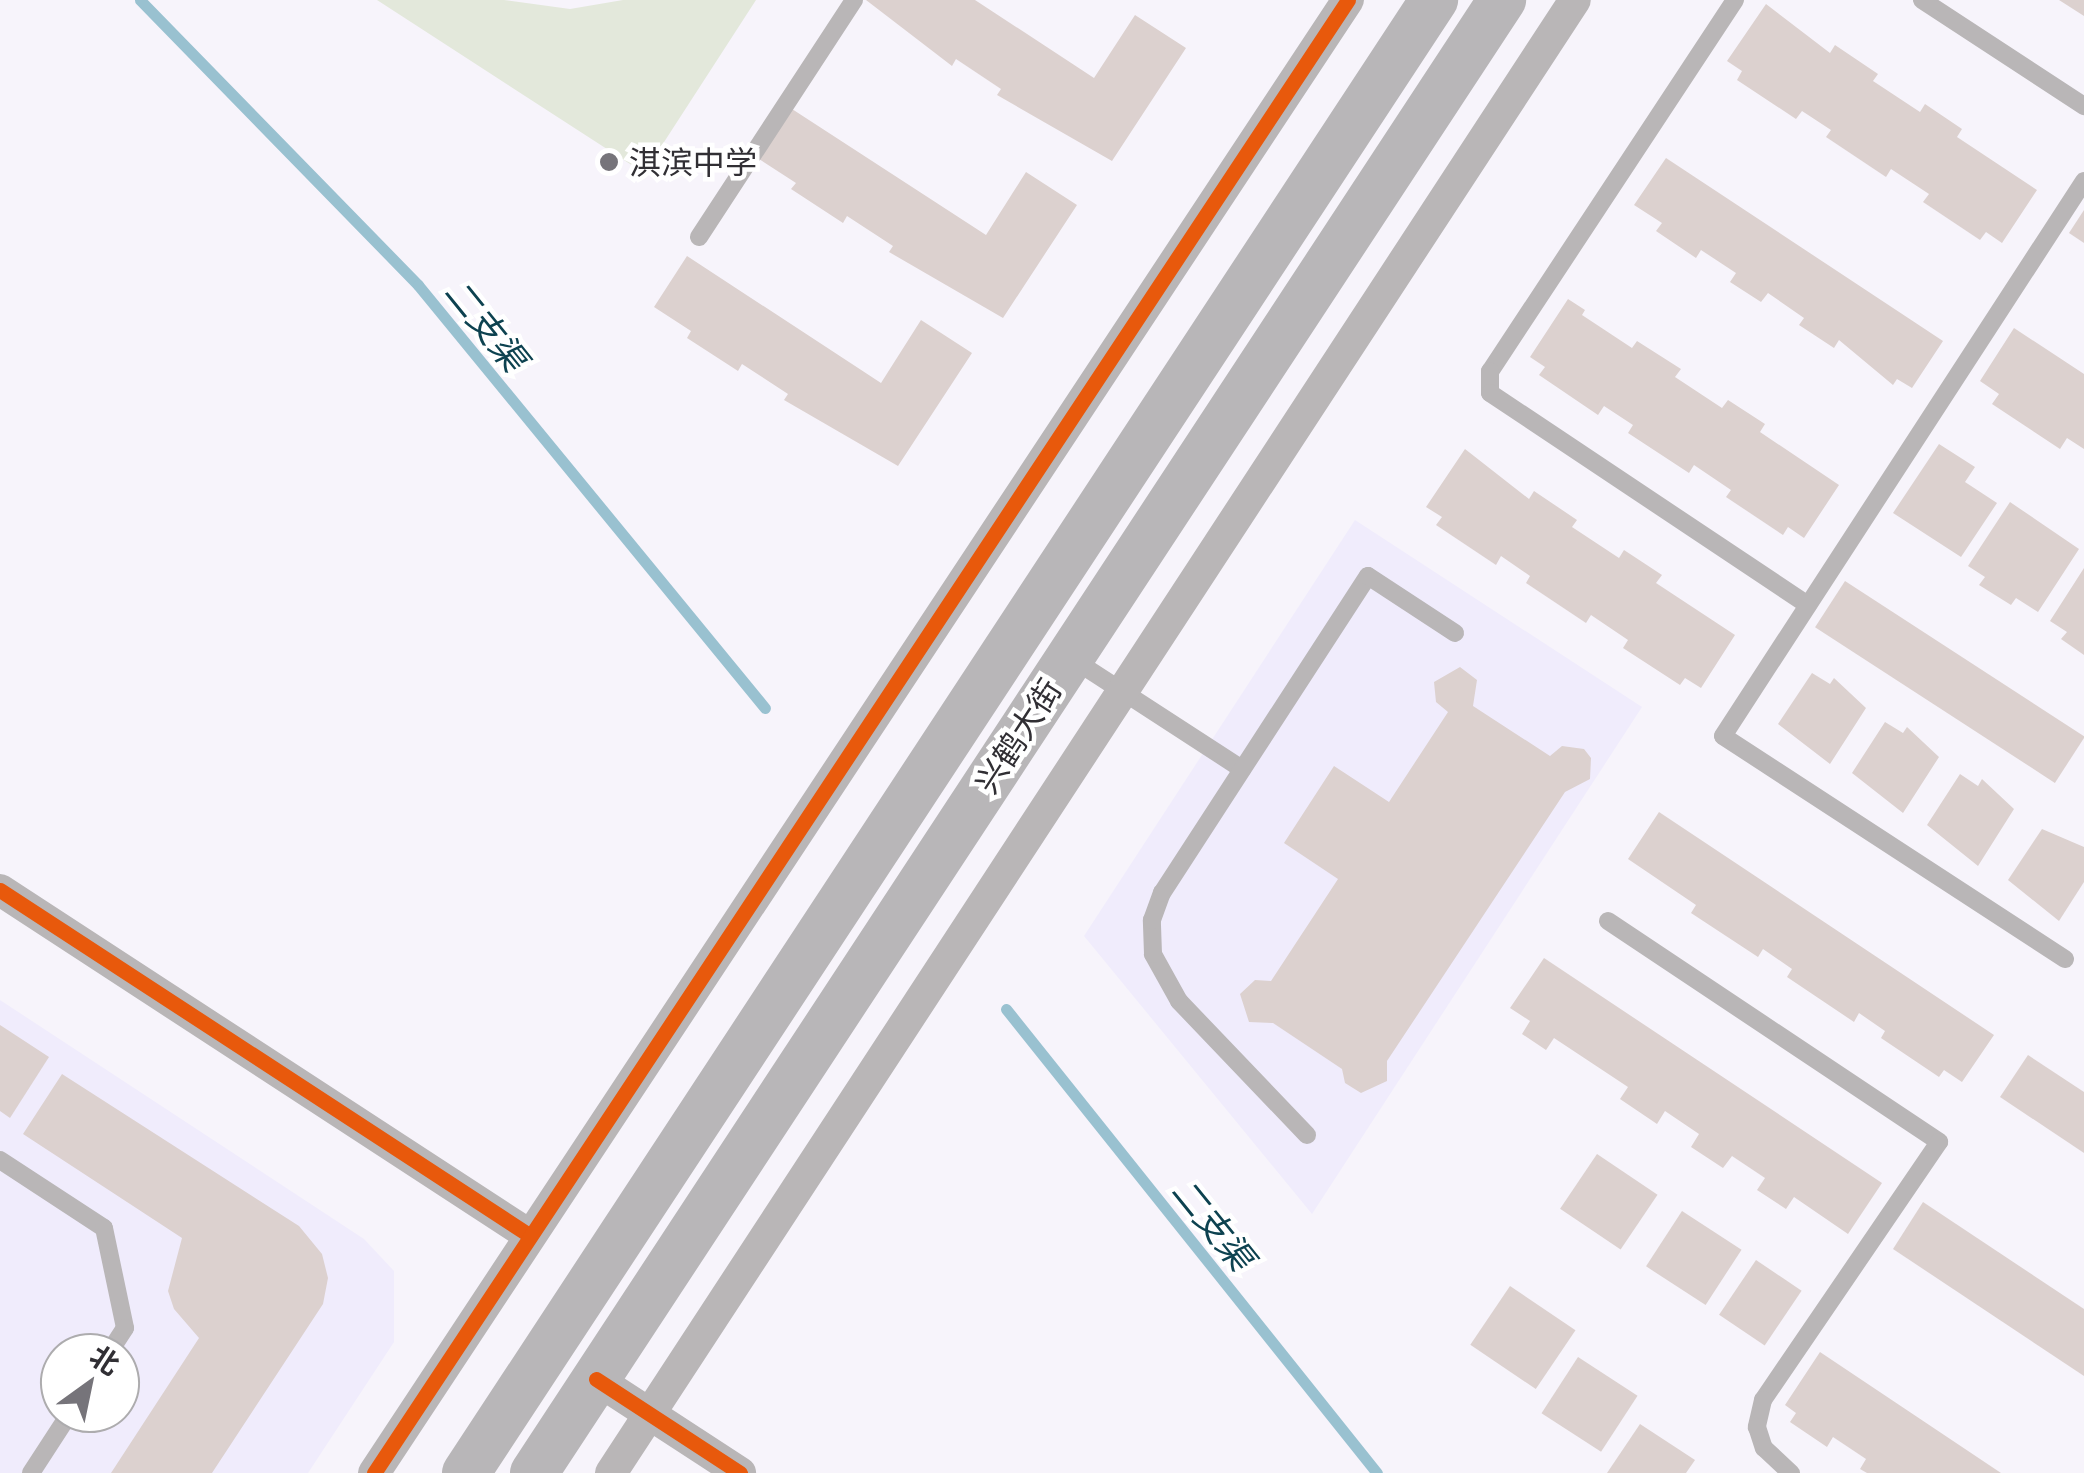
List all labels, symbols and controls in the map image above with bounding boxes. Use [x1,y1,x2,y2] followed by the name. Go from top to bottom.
[629,143,757,181] place label: 淇滨中学
[598,151,620,173] marker: 淇滨中学
[437,271,535,379] water label: 二支渠
[967,672,1069,800] street label: 兴鹤大街
[1164,1170,1262,1278] water label: 二支渠
[40,1333,140,1433] north arrow
[83,1336,127,1383] text: 北

